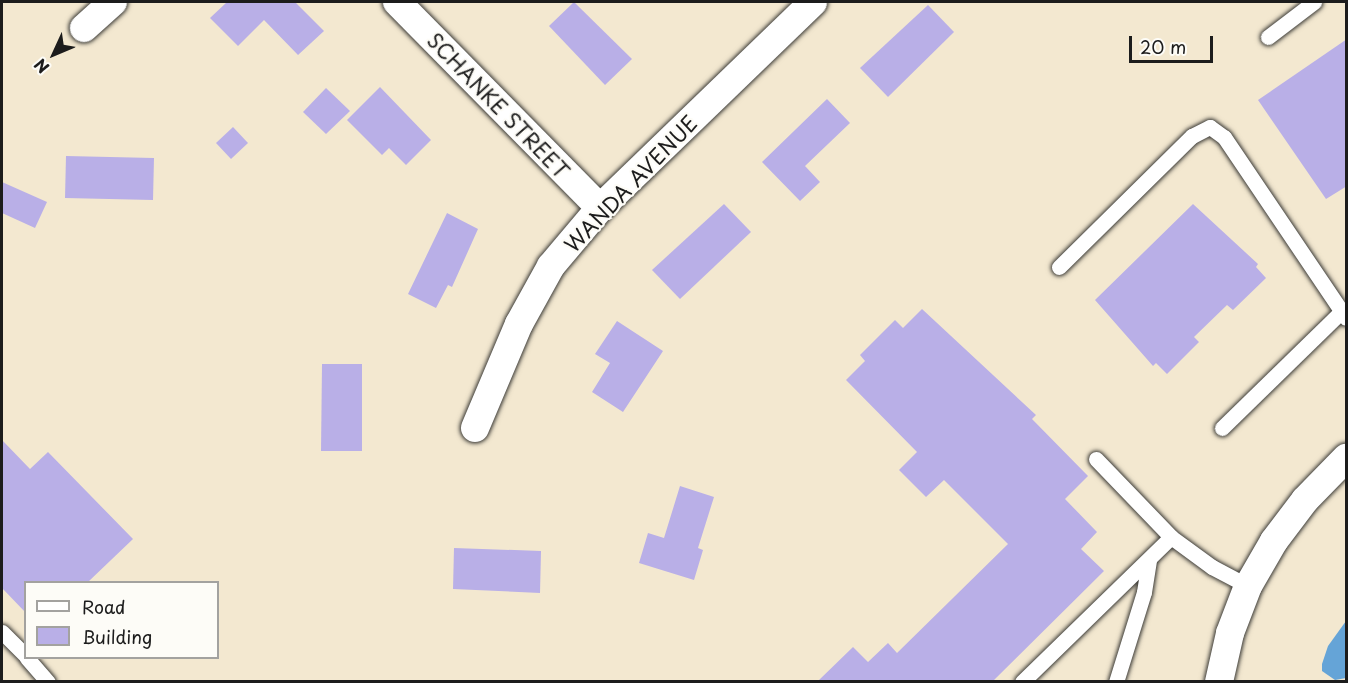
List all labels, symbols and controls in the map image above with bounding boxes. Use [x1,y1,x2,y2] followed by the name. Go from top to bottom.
[24,24,84,84] north arrow
[1132,24,1216,62] scale bar
[422,26,576,184] street label: SCHANKE STREET
[1140,33,1186,60] text: 20 m
[28,54,54,79] text: N
[559,110,701,256] street label: WANDA AVENUE
[24,581,219,659] legend
[82,593,126,620] text: Road
[82,623,152,650] text: Building

